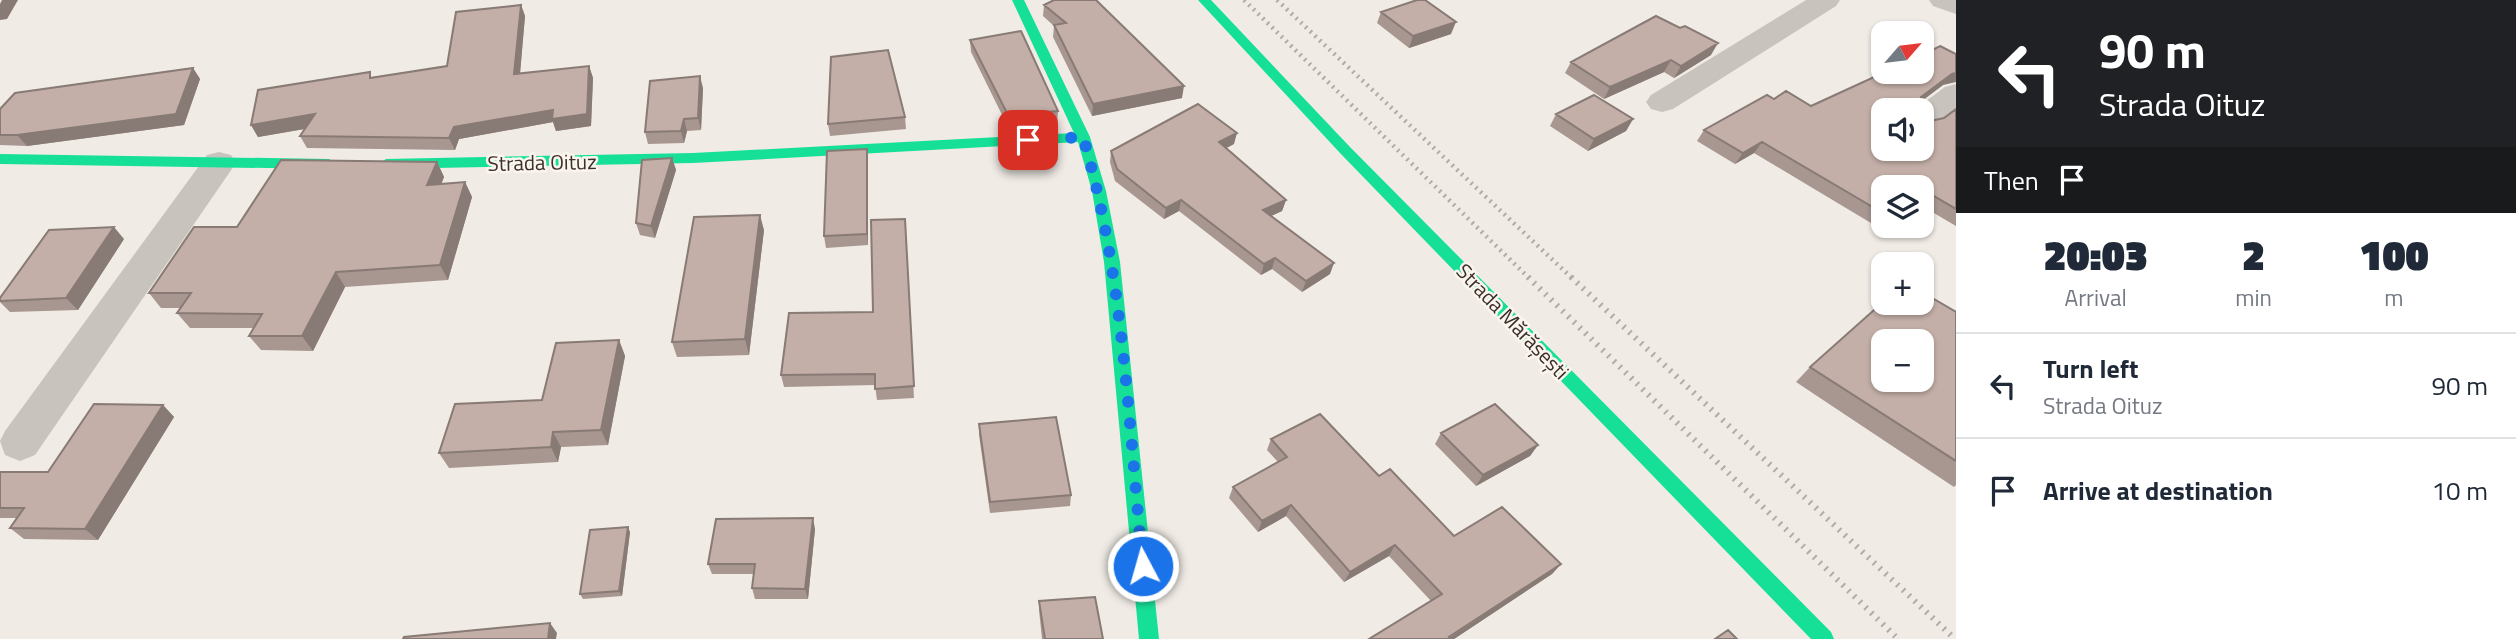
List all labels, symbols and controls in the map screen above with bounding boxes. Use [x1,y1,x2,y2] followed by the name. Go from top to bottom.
[2099,12,2206,87] text: 90 m
[1871,21,1934,84] north arrow
[1871,21,1934,392] map controls
[1984,28,2075,119] icon: left
[2099,80,2265,128] text: Strada Oituz
[1871,98,1934,161] button: sound
[998,110,1058,170] pin
[1009,121,1047,159] icon: arrive
[487,145,597,179] street label: Strada Oituz
[1984,161,2039,200] text: Then
[2053,161,2091,199] icon: arrive
[1871,175,1934,238] button: layers
[2043,222,2148,286] text: 20:03
[2242,222,2265,286] text: 2
[2359,222,2429,286] text: 100
[1871,252,1934,315] button: +
[1449,256,1577,386] street label: Strada Mărășești
[2064,280,2127,315] text: Arrival
[2235,280,2272,315] text: min
[2384,280,2404,315] text: m
[1871,329,1934,392] button: −
[2043,349,2138,388] text: Turn left
[2431,366,2488,405] text: 90 m
[1984,367,2022,405] icon: left
[2043,388,2163,423] text: Strada Oituz
[2043,471,2273,510] text: Arrive at destination
[2431,471,2488,510] text: 10 m
[1984,472,2022,510] icon: arrive
[1106,529,1180,603] position arrow

